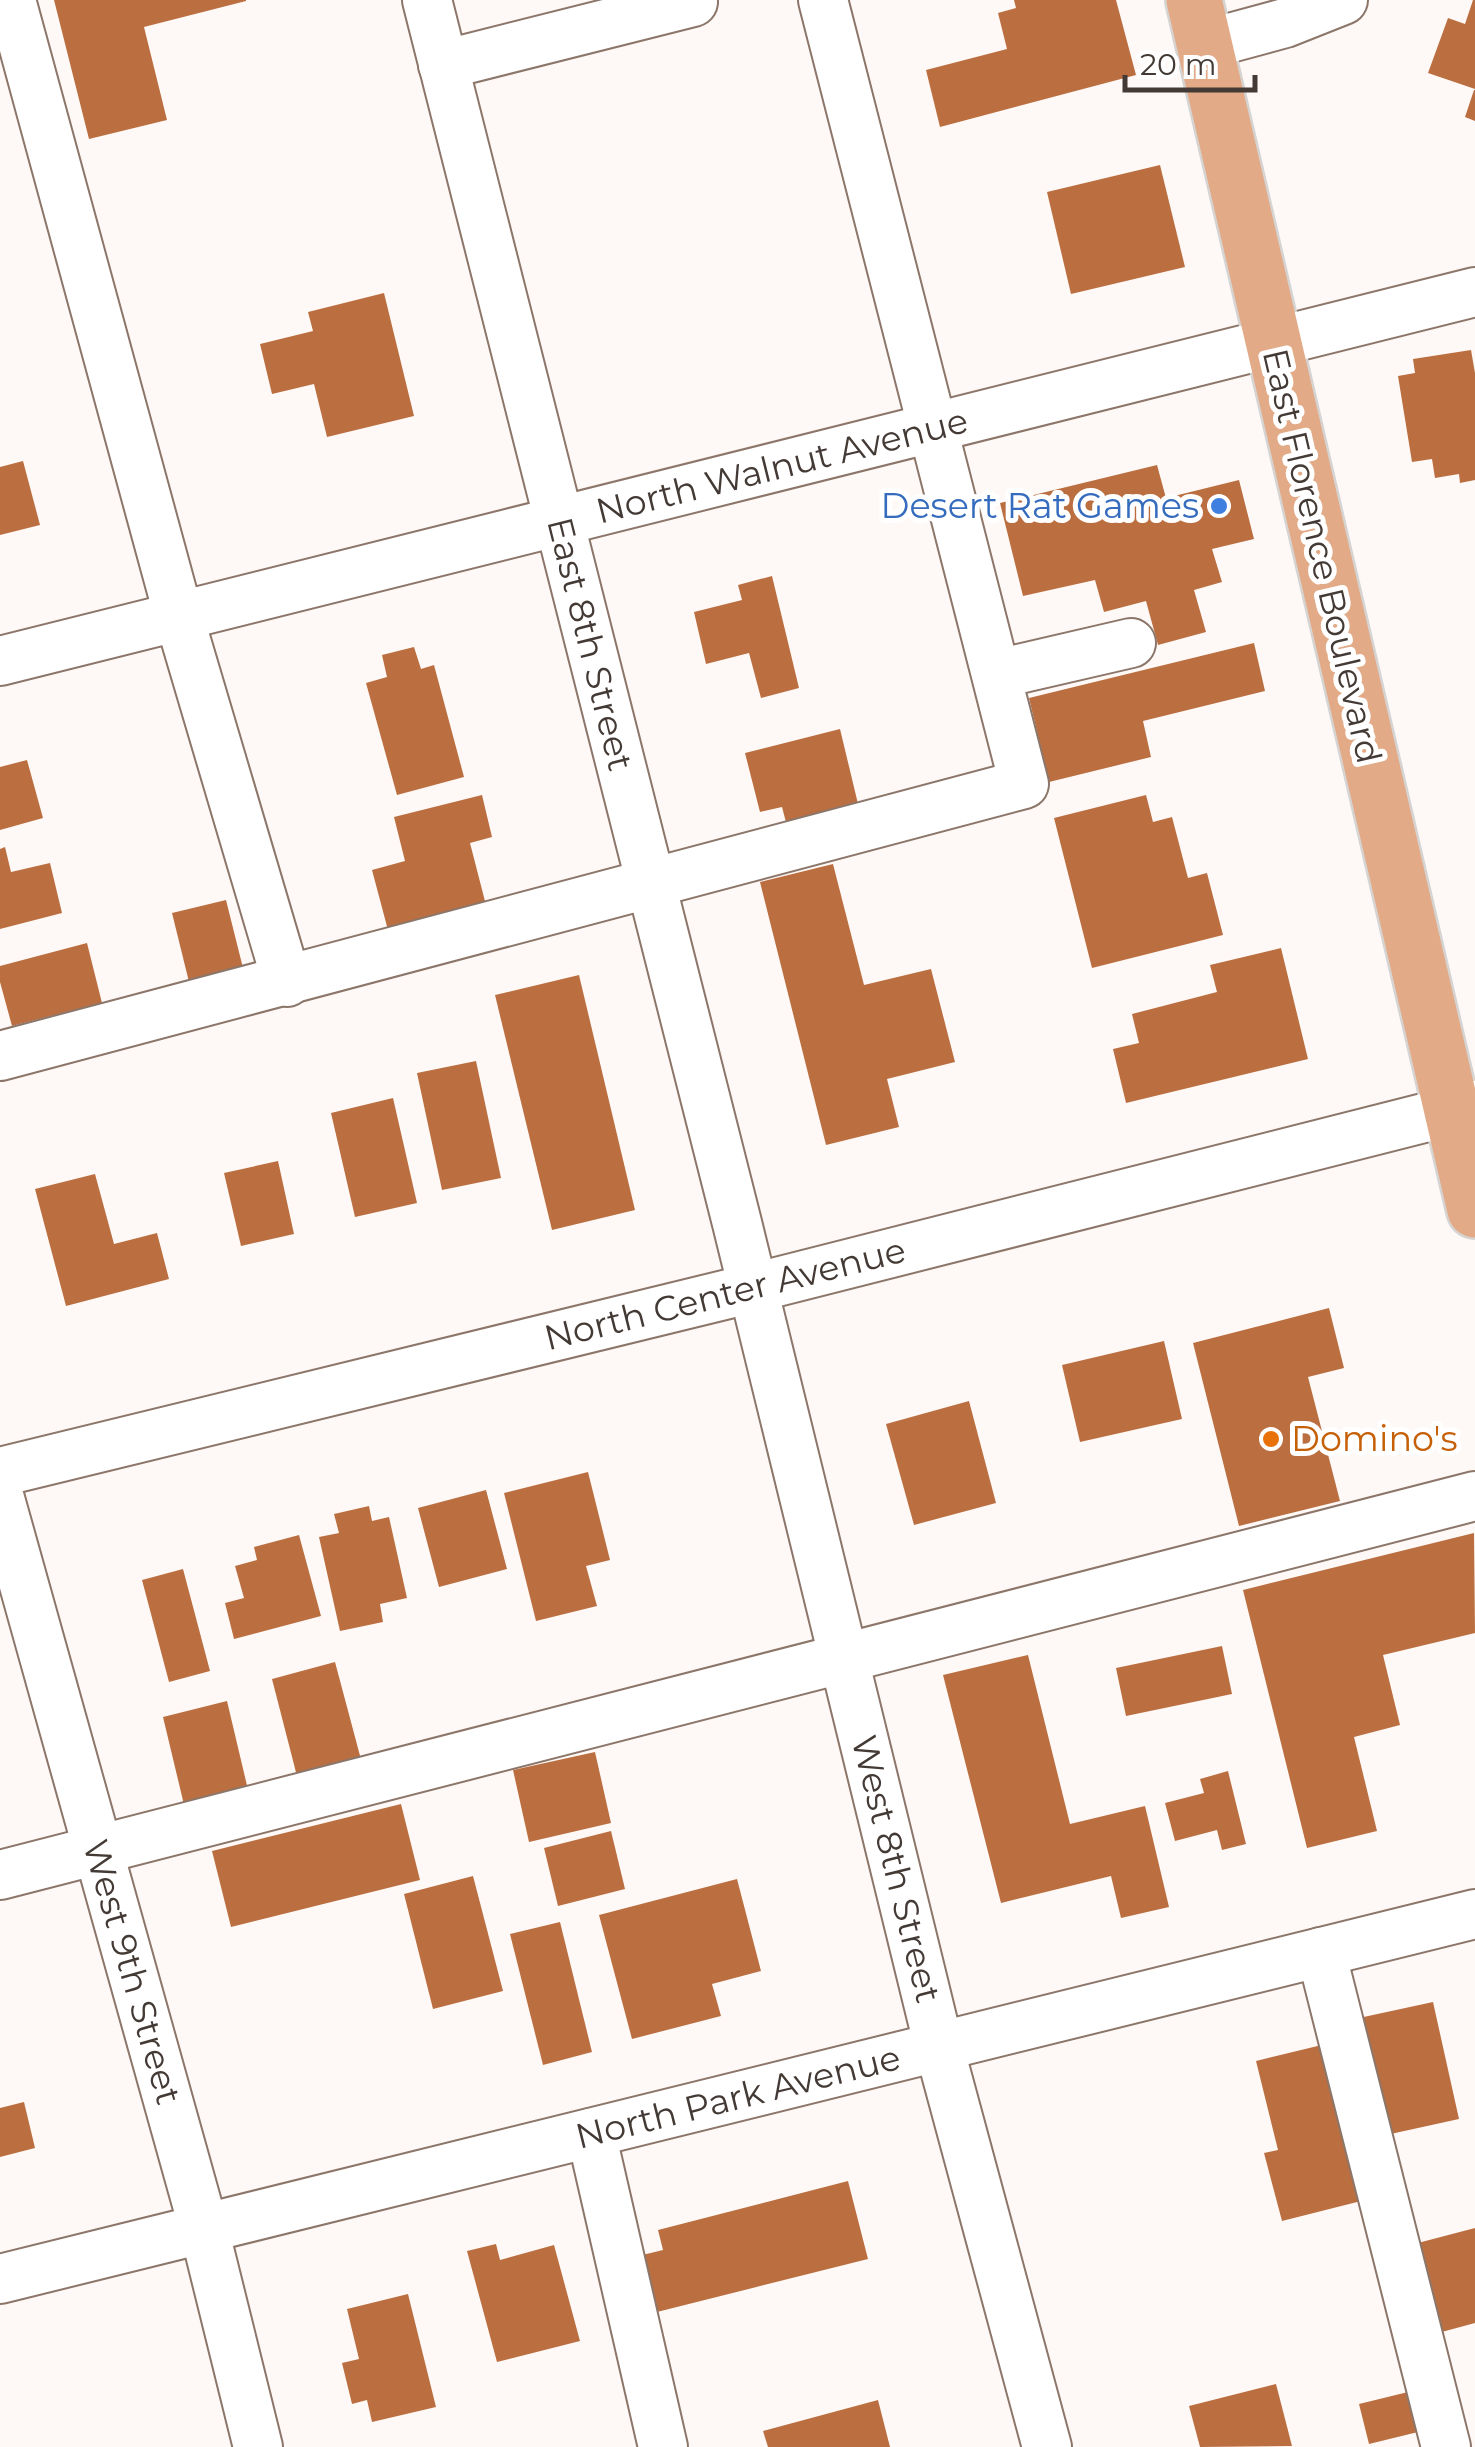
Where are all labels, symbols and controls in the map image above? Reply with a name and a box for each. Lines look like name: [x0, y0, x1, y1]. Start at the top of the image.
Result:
scale bar: [1125, 30, 1255, 92]
text: 20 m: [1140, 46, 1217, 83]
street label: East Florence Boulevard: [1254, 344, 1391, 767]
street label: North Walnut Avenue: [592, 398, 972, 533]
place label: Desert Rat Games: [881, 484, 1199, 527]
marker: Desert Rat Games: [1208, 495, 1230, 517]
street label: East 8th Street: [538, 513, 643, 775]
street label: North Center Avenue: [540, 1228, 910, 1359]
place label: Domino's: [1291, 1417, 1458, 1460]
marker: Domino's: [1260, 1428, 1282, 1450]
street label: West 8th Street: [843, 1731, 950, 2007]
street label: West 9th Street: [74, 1835, 191, 2109]
street label: North Park Avenue: [571, 2035, 905, 2158]

